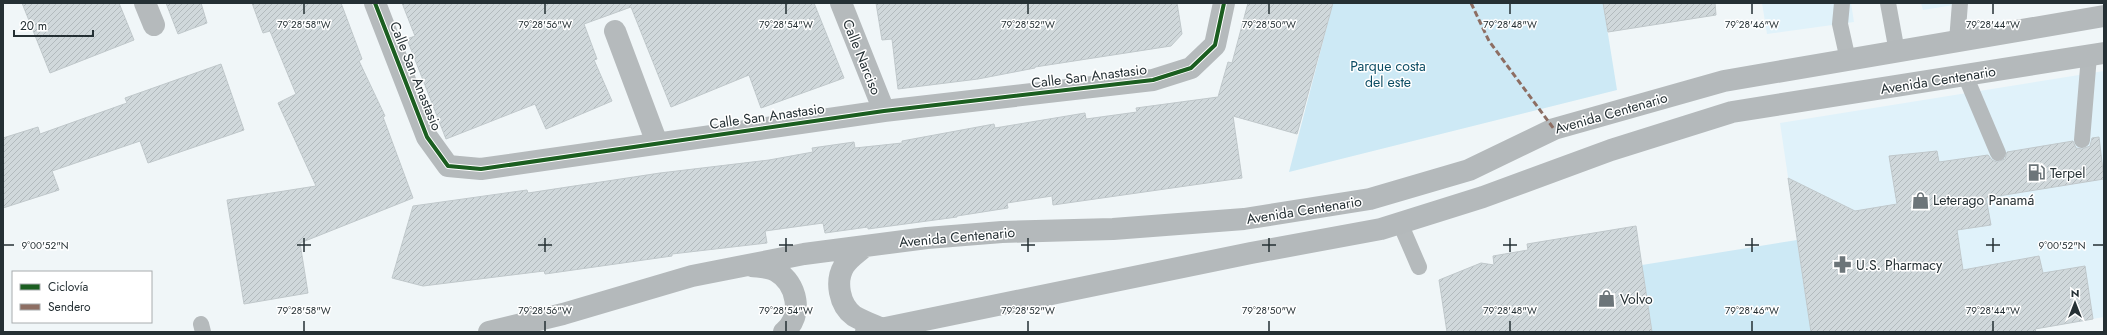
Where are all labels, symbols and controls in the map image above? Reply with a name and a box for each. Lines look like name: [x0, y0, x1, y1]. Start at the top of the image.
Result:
scale bar: [14, 12, 93, 38]
street label: Calle Narciso: [838, 16, 886, 98]
text: 20 m: [20, 17, 47, 35]
text: 79°28'58"W: [277, 17, 331, 32]
text: 79°28'56"W: [518, 17, 572, 32]
text: 79°28'54"W: [759, 17, 813, 32]
text: 79°28'52"W: [1001, 17, 1055, 32]
text: 79°28'50"W: [1242, 17, 1296, 32]
text: 79°28'48"W: [1483, 17, 1537, 32]
text: 79°28'46"W: [1725, 17, 1779, 32]
text: 79°28'44"W: [1966, 17, 2020, 32]
street label: Calle San Anastasio: [385, 18, 447, 134]
park label: Parque costa del este: [1350, 56, 1426, 92]
street label: Calle San Anastasio: [1030, 59, 1148, 93]
street label: Avenida Centenario: [1879, 61, 1997, 99]
street label: Avenida Centenario: [1552, 87, 1670, 139]
street label: Calle San Anastasio: [708, 98, 826, 134]
fuel station icon: Terpel: [2027, 163, 2047, 183]
place label: Terpel: [2050, 163, 2086, 183]
shop icon: Leterago Panamá: [1910, 190, 1930, 210]
place label: Leterago Panamá: [1933, 190, 2034, 210]
street label: Avenida Centenario: [1245, 191, 1363, 229]
street label: Avenida Centenario: [898, 222, 1016, 252]
text: 9°00'52"N: [21, 238, 69, 253]
text: 9°00'52"N: [2038, 238, 2086, 253]
pharmacy icon: U.S. Pharmacy: [1833, 255, 1853, 275]
place label: U.S. Pharmacy: [1856, 255, 1943, 275]
legend: [12, 271, 152, 323]
text: Ciclovía: [48, 278, 89, 296]
north arrow: [2055, 283, 2095, 323]
text: N: [2071, 285, 2079, 301]
shop icon: Volvo: [1597, 289, 1617, 309]
place label: Volvo: [1620, 289, 1653, 309]
text: Sendero: [48, 298, 91, 316]
text: 79°28'58"W: [277, 303, 331, 318]
text: 79°28'56"W: [518, 303, 572, 318]
text: 79°28'54"W: [759, 303, 813, 318]
text: 79°28'52"W: [1001, 303, 1055, 318]
text: 79°28'50"W: [1242, 303, 1296, 318]
text: 79°28'48"W: [1483, 303, 1537, 318]
text: 79°28'46"W: [1725, 303, 1779, 318]
text: 79°28'44"W: [1966, 303, 2020, 318]

